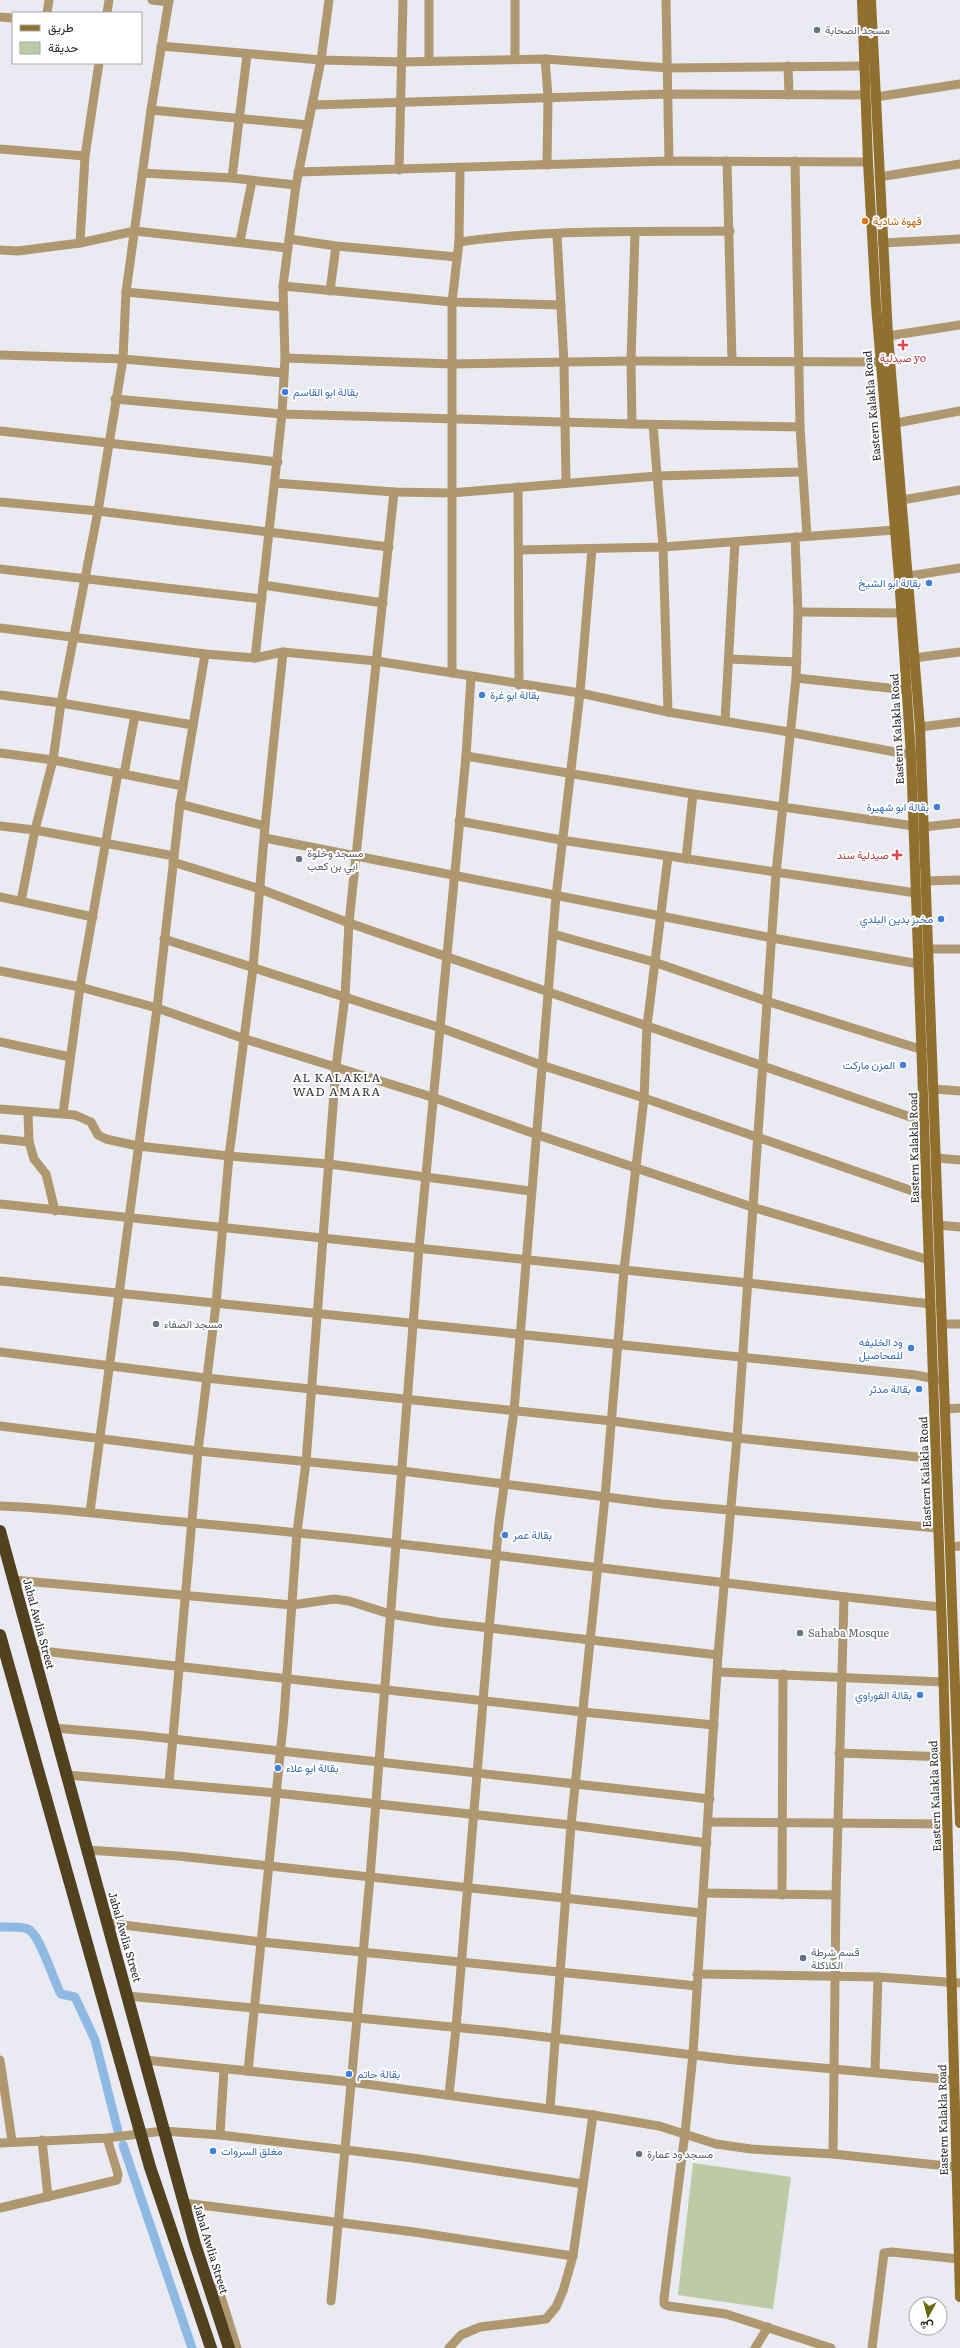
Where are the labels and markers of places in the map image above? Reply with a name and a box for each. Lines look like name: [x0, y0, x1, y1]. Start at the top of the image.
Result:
place label: مسجد الصحابة: [825, 21, 890, 37]
marker: مسجد الصحابة: [812, 25, 822, 35]
place label: قهوة شادية: [873, 212, 922, 228]
marker: قهوة شادية: [860, 216, 870, 226]
marker: صيدلية yo: [898, 340, 908, 350]
place label: صيدلية yo: [880, 349, 926, 365]
place label: بقالة ابو القاسم: [293, 383, 358, 400]
marker: بقالة ابو القاسم: [280, 387, 290, 397]
place label: بقالة ابو الشيخ: [858, 574, 921, 591]
marker: بقالة ابو الشيخ: [924, 578, 934, 588]
place label: بقالة ابو غرة: [490, 686, 540, 702]
marker: بقالة ابو غرة: [477, 690, 487, 700]
place label: بقالة ابو شهيرة: [866, 798, 929, 814]
marker: بقالة ابو شهيرة: [932, 802, 942, 812]
place label: مسجد وخلوة ابي بن كعب: [307, 844, 364, 876]
place label: صيدلية سند: [837, 846, 889, 862]
marker: صيدلية سند: [892, 850, 902, 860]
marker: مسجد وخلوة ابي بن كعب: [294, 854, 304, 864]
place label: مخبز بدين البلدي: [860, 910, 933, 929]
marker: مخبز بدين البلدي: [936, 914, 946, 924]
place label: المزن ماركت: [843, 1056, 895, 1072]
marker: المزن ماركت: [898, 1060, 908, 1070]
place label: مسجد الصفاء: [164, 1315, 223, 1331]
marker: مسجد الصفاء: [151, 1319, 161, 1329]
place label: ود الخليفه للمحاصيل: [859, 1333, 903, 1362]
marker: ود الخليفه للمحاصيل: [906, 1343, 916, 1353]
place label: بقالة مدثر: [868, 1380, 911, 1396]
marker: بقالة مدثر: [914, 1384, 924, 1394]
place label: بقالة عمر: [512, 1526, 552, 1542]
marker: بقالة عمر: [500, 1530, 510, 1540]
place label: Sahaba Mosque: [808, 1624, 890, 1640]
marker: Sahaba Mosque: [795, 1628, 805, 1638]
place label: بقالة الفوراوي: [855, 1686, 912, 1705]
marker: بقالة الفوراوي: [915, 1690, 925, 1700]
place label: بقالة ابو علاء: [286, 1759, 338, 1775]
marker: بقالة ابو علاء: [273, 1763, 283, 1773]
place label: قسم شرطة الكلاكلة: [811, 1943, 859, 1972]
marker: قسم شرطة الكلاكلة: [798, 1953, 808, 1963]
place label: بقالة حاتم: [357, 2065, 400, 2082]
marker: بقالة حاتم: [344, 2069, 354, 2079]
place label: مغلق السروات: [221, 2142, 283, 2158]
place label: مسجد ود عمارة: [647, 2145, 713, 2161]
marker: مغلق السروات: [208, 2146, 218, 2156]
marker: مسجد ود عمارة: [634, 2149, 644, 2159]

